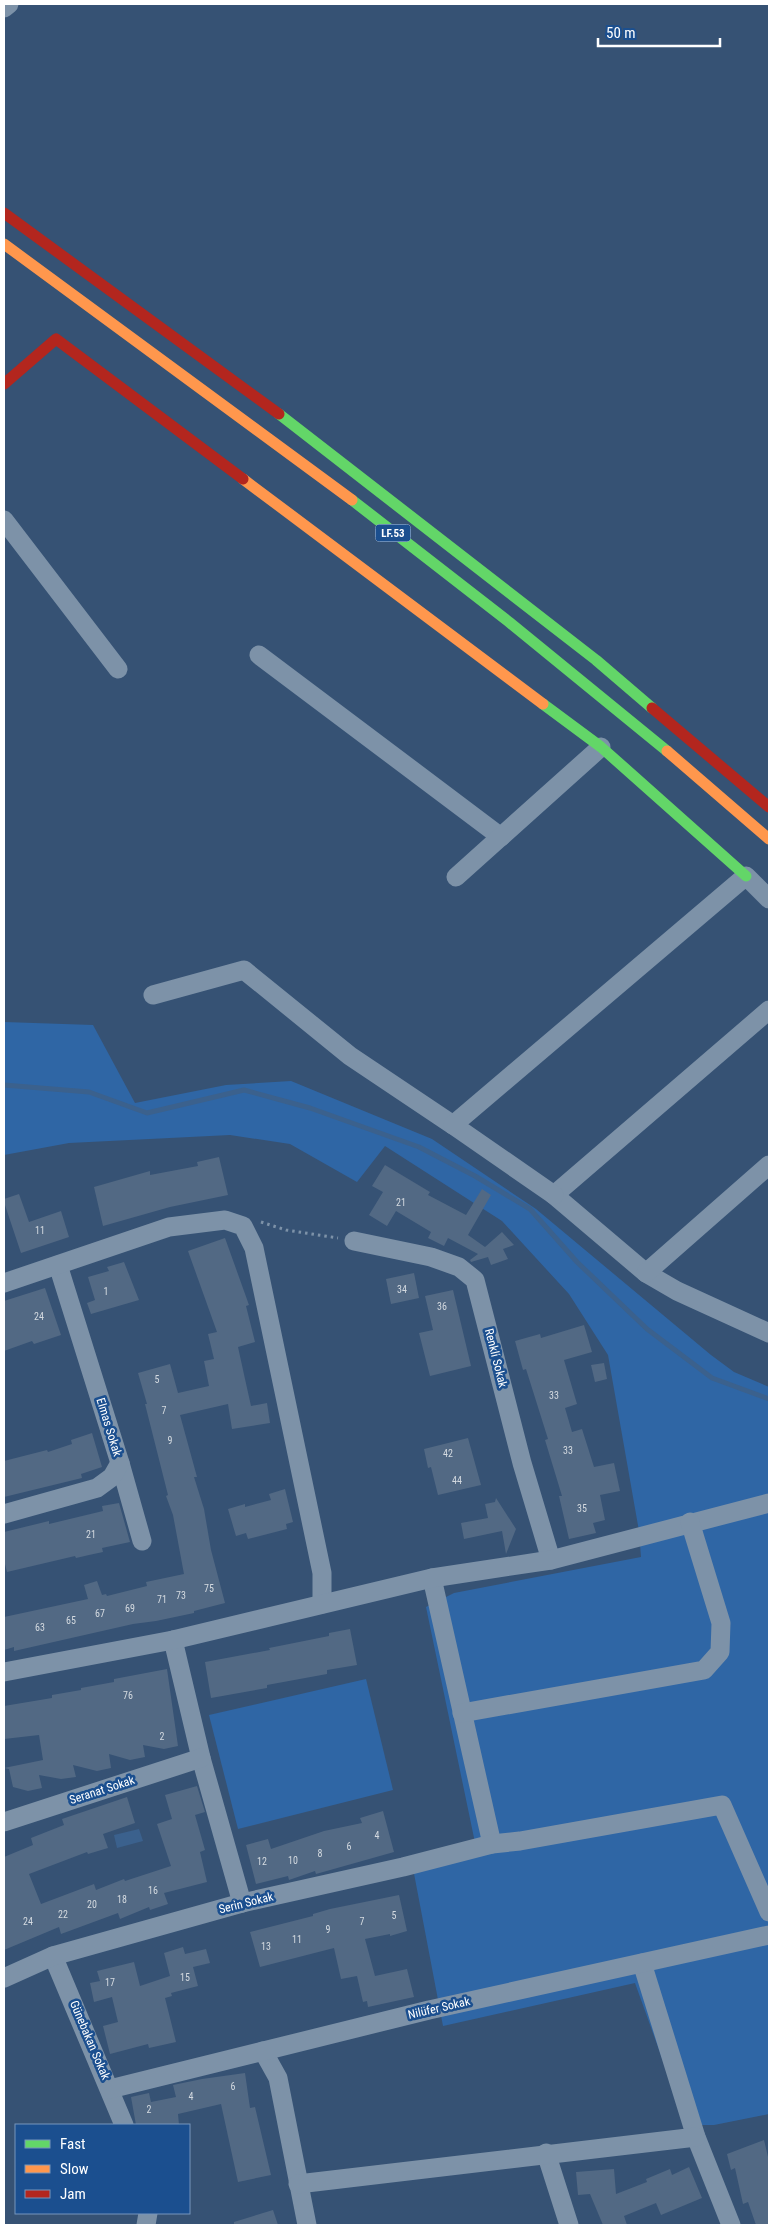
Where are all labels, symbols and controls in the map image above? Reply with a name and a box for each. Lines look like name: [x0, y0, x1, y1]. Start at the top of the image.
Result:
scale bar: [598, 15, 720, 47]
text: 50 m: [606, 24, 636, 42]
road number: LF.53: [376, 524, 410, 542]
house number: 21: [396, 1197, 406, 1208]
house number: 11: [35, 1225, 45, 1236]
house number: 34: [397, 1284, 407, 1295]
house number: 1: [104, 1286, 108, 1297]
house number: 36: [437, 1301, 447, 1312]
house number: 24: [34, 1311, 44, 1322]
street label: Renkli Sokak: [482, 1327, 510, 1390]
house number: 5: [155, 1374, 160, 1385]
house number: 33: [549, 1390, 559, 1401]
street label: Elmas Sokak: [93, 1396, 125, 1459]
house number: 7: [162, 1405, 167, 1416]
house number: 9: [168, 1435, 173, 1446]
house number: 33: [563, 1445, 573, 1456]
house number: 42: [443, 1448, 453, 1459]
house number: 44: [452, 1475, 462, 1486]
house number: 35: [577, 1503, 587, 1514]
house number: 21: [86, 1529, 96, 1540]
house number: 75: [204, 1583, 214, 1594]
house number: 73: [176, 1590, 186, 1601]
house number: 71: [157, 1594, 167, 1605]
house number: 69: [125, 1603, 135, 1614]
house number: 67: [95, 1608, 105, 1619]
house number: 65: [66, 1615, 76, 1626]
house number: 63: [35, 1622, 45, 1633]
house number: 76: [123, 1690, 133, 1701]
house number: 2: [160, 1731, 165, 1742]
street label: Seranat Sokak: [68, 1773, 137, 1807]
house number: 4: [375, 1830, 380, 1841]
house number: 6: [347, 1841, 352, 1852]
house number: 8: [318, 1848, 323, 1859]
house number: 10: [288, 1855, 298, 1866]
house number: 12: [257, 1856, 267, 1867]
house number: 16: [148, 1885, 158, 1896]
street label: Serin Sokak: [217, 1889, 275, 1917]
house number: 18: [117, 1894, 127, 1905]
house number: 20: [87, 1899, 97, 1910]
house number: 22: [58, 1909, 68, 1920]
house number: 5: [392, 1910, 397, 1921]
house number: 24: [23, 1916, 33, 1927]
house number: 7: [360, 1916, 365, 1927]
house number: 9: [326, 1924, 331, 1935]
house number: 11: [292, 1934, 302, 1945]
house number: 13: [261, 1941, 271, 1952]
house number: 15: [180, 1972, 190, 1983]
house number: 17: [105, 1977, 115, 1988]
street label: Nilüfer Sokak: [407, 1994, 472, 2022]
street label: Günebakan Sokak: [67, 1998, 113, 2082]
house number: 6: [231, 2081, 236, 2092]
house number: 4: [189, 2091, 194, 2102]
house number: 2: [147, 2104, 152, 2115]
legend: [15, 2124, 190, 2214]
text: Fast: [60, 2135, 85, 2153]
text: Slow: [60, 2160, 89, 2178]
text: Jam: [60, 2185, 86, 2203]

